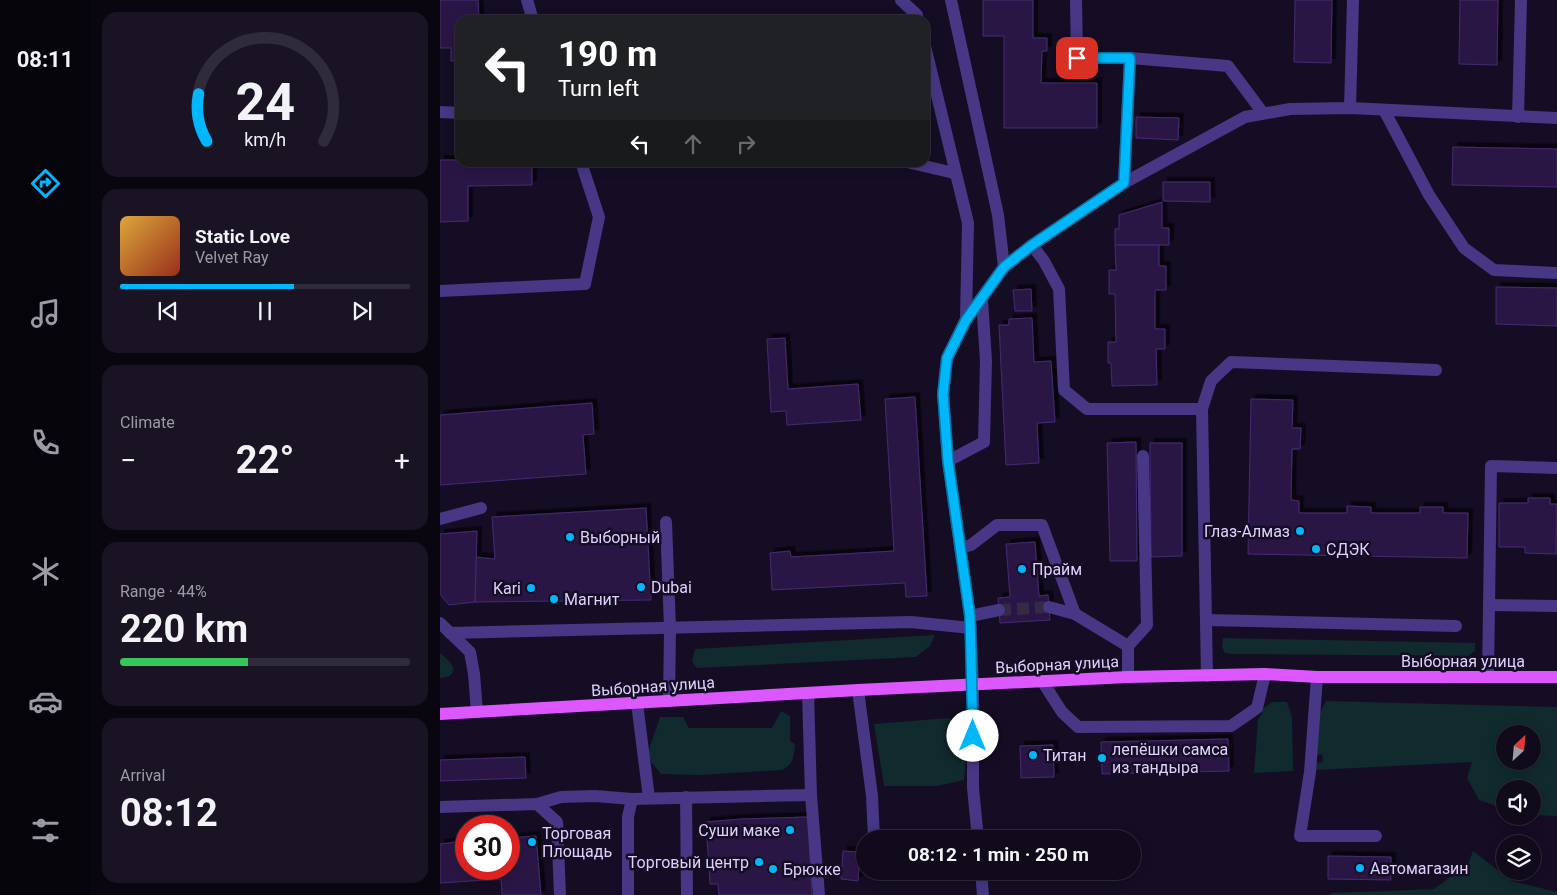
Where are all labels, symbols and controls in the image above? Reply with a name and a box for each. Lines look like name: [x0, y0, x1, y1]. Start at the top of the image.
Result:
text: 190 m: [558, 34, 657, 75]
icon: left: [475, 35, 540, 100]
pin: [1056, 37, 1098, 79]
icon: arrive: [1063, 44, 1091, 72]
text: 08:11: [17, 47, 73, 72]
text: 24: [235, 72, 295, 133]
text: Turn left: [558, 76, 639, 101]
text: km/h: [244, 129, 286, 150]
icon: left: [626, 130, 654, 158]
icon: ahead: [679, 130, 707, 158]
icon: right: [732, 130, 760, 158]
icon: directions: [28, 166, 63, 201]
text: Static Love: [195, 225, 290, 248]
text: Velvet Ray: [195, 248, 269, 267]
icon: music: [28, 296, 63, 331]
icon: previous: [154, 297, 182, 325]
icon: pause: [251, 297, 279, 325]
icon: next: [348, 297, 376, 325]
text: Climate: [120, 413, 175, 432]
icon: phone: [28, 425, 63, 460]
text: 22°: [236, 438, 294, 482]
text: −: [120, 444, 136, 477]
text: +: [394, 444, 410, 477]
place label: Глаз-Алмаз: [1204, 522, 1290, 541]
marker: Глаз-Алмаз: [1294, 525, 1306, 537]
place label: Выборный: [580, 528, 660, 547]
marker: Выборный: [564, 531, 576, 543]
place label: СДЭК: [1326, 540, 1370, 559]
marker: СДЭК: [1310, 543, 1322, 555]
icon: climate: [28, 554, 63, 589]
place label: Прайм: [1032, 560, 1082, 579]
marker: Прайм: [1016, 563, 1028, 575]
place label: Dubai: [651, 578, 692, 597]
place label: Kari: [493, 579, 521, 598]
marker: Dubai: [635, 581, 647, 593]
text: Range · 44%: [120, 582, 207, 601]
marker: Kari: [525, 582, 537, 594]
place label: Магнит: [564, 590, 620, 609]
marker: Магнит: [548, 593, 560, 605]
text: 220 km: [120, 607, 248, 651]
street label: Выборная улица: [995, 652, 1119, 677]
street label: Выборная улица: [1401, 652, 1525, 671]
street label: Выборная улица: [591, 673, 716, 700]
icon: car: [28, 684, 63, 719]
position arrow: [946, 709, 998, 761]
north arrow: [1496, 725, 1541, 770]
map controls: [1496, 725, 1541, 880]
place label: лепёшки самса из тандыра: [1112, 740, 1228, 777]
place label: Титан: [1043, 746, 1086, 765]
marker: Титан: [1027, 749, 1039, 761]
marker: лепёшки самса из тандыра: [1096, 752, 1108, 764]
text: Arrival: [120, 766, 165, 785]
button: sound: [1496, 780, 1541, 825]
text: 08:12: [120, 791, 218, 835]
icon: filters: [28, 813, 63, 848]
speed limit sign: 30: [455, 815, 520, 880]
place label: Суши маке: [698, 821, 780, 840]
place label: Торговая Площадь: [542, 824, 612, 861]
marker: Суши маке: [784, 824, 796, 836]
button: layers: [1496, 835, 1541, 880]
marker: Торговая Площадь: [526, 836, 538, 848]
text: 08:12 · 1 min · 250 m: [908, 843, 1089, 866]
place label: Торговый центр: [628, 853, 749, 872]
marker: Торговый центр: [753, 856, 765, 868]
place label: Автомагазин: [1370, 859, 1469, 878]
place label: Брюкке: [783, 860, 841, 879]
marker: Автомагазин: [1354, 862, 1366, 874]
marker: Брюкке: [767, 863, 779, 875]

